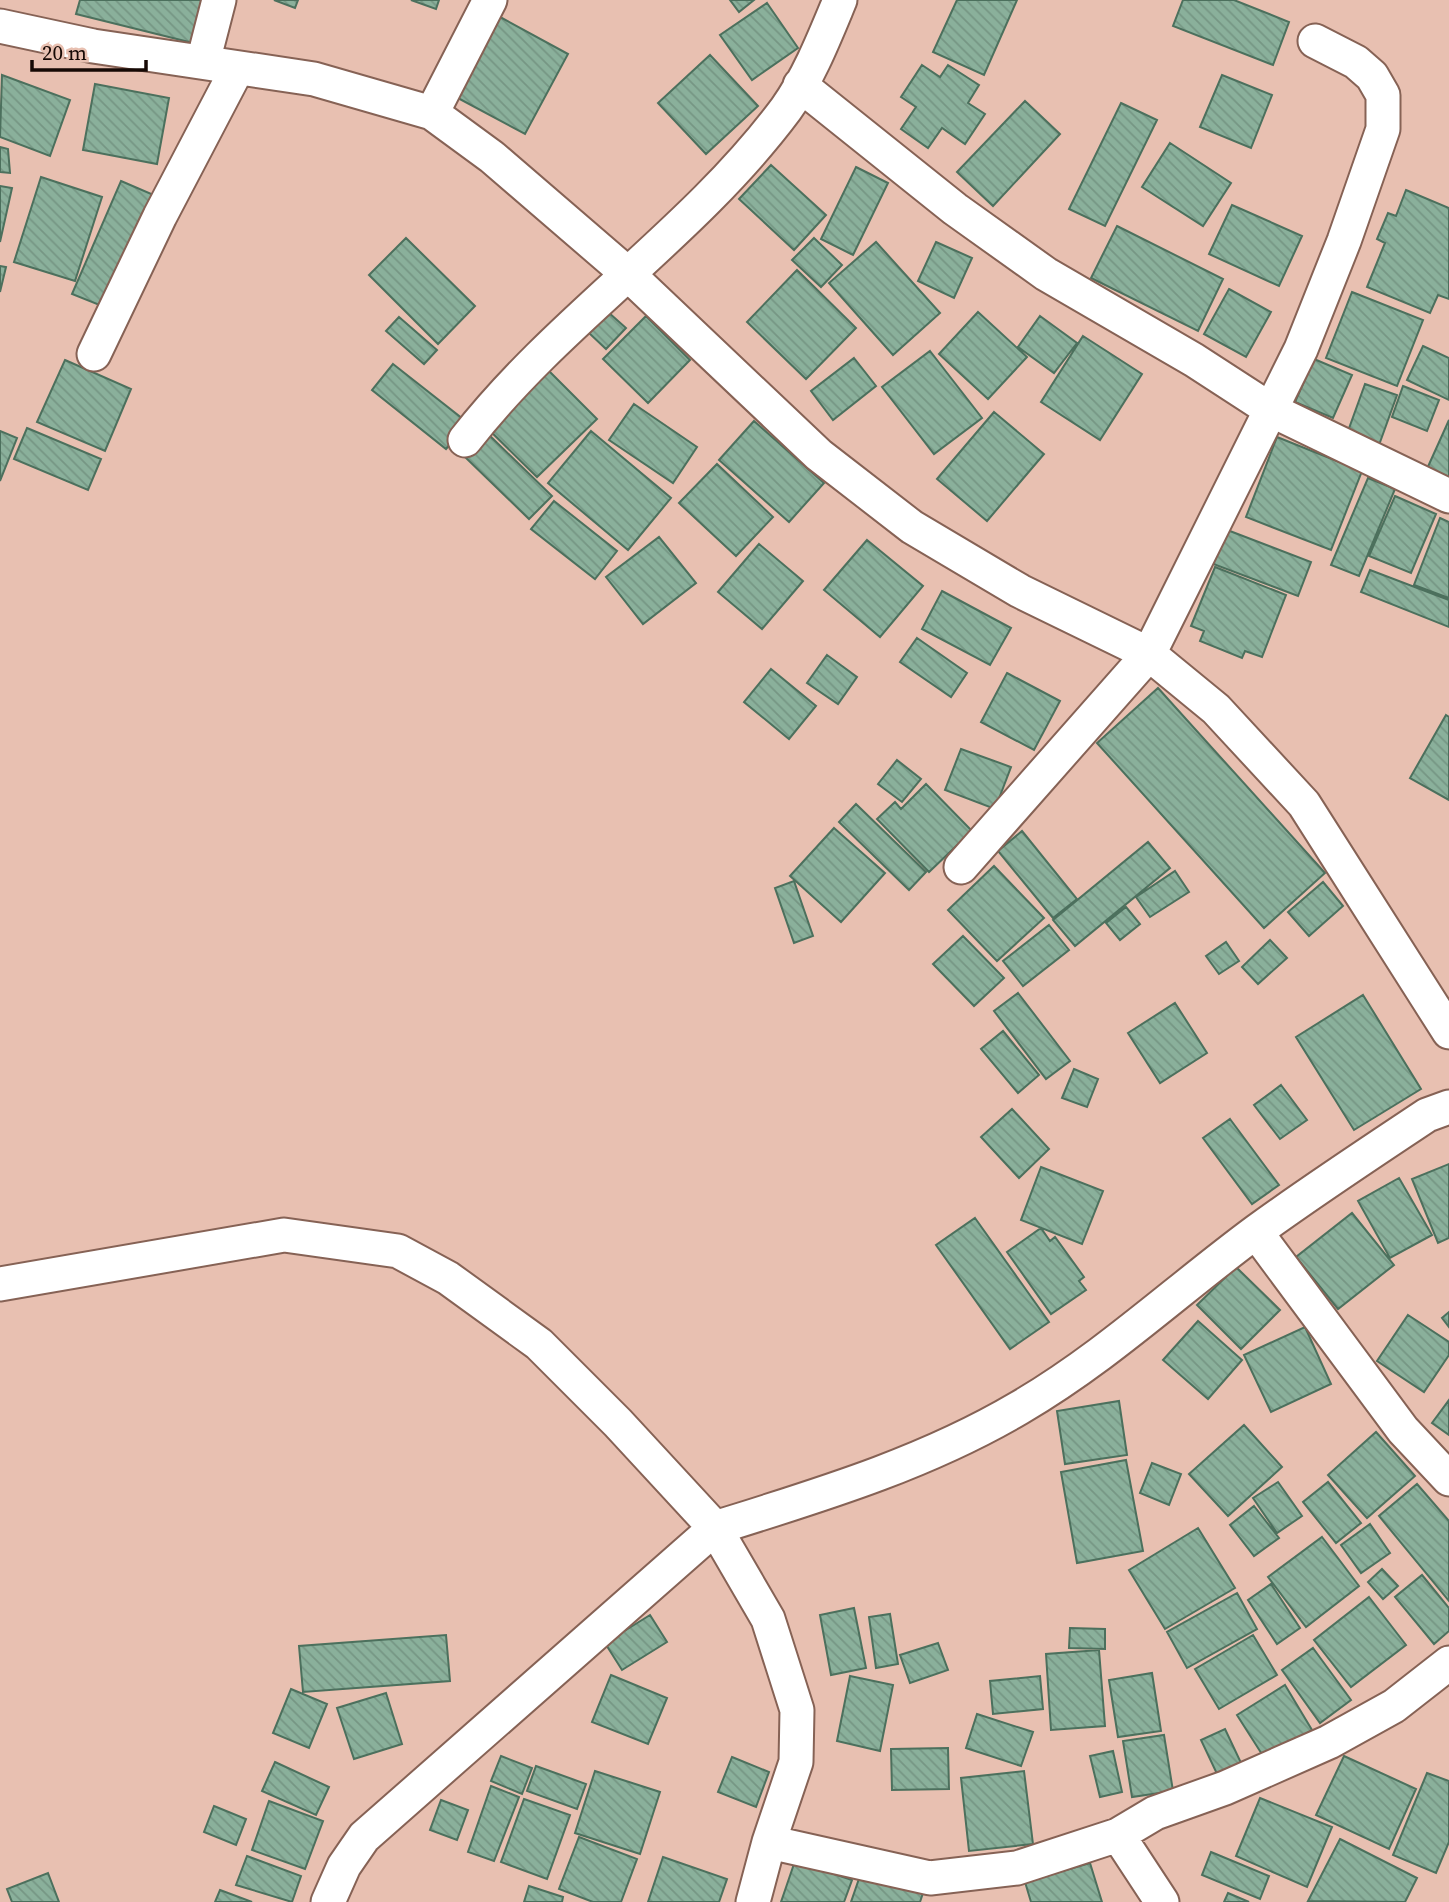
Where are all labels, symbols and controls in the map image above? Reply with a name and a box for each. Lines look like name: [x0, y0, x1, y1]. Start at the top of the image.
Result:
scale bar: [32, 28, 145, 72]
text: 20 m: [42, 38, 87, 67]

